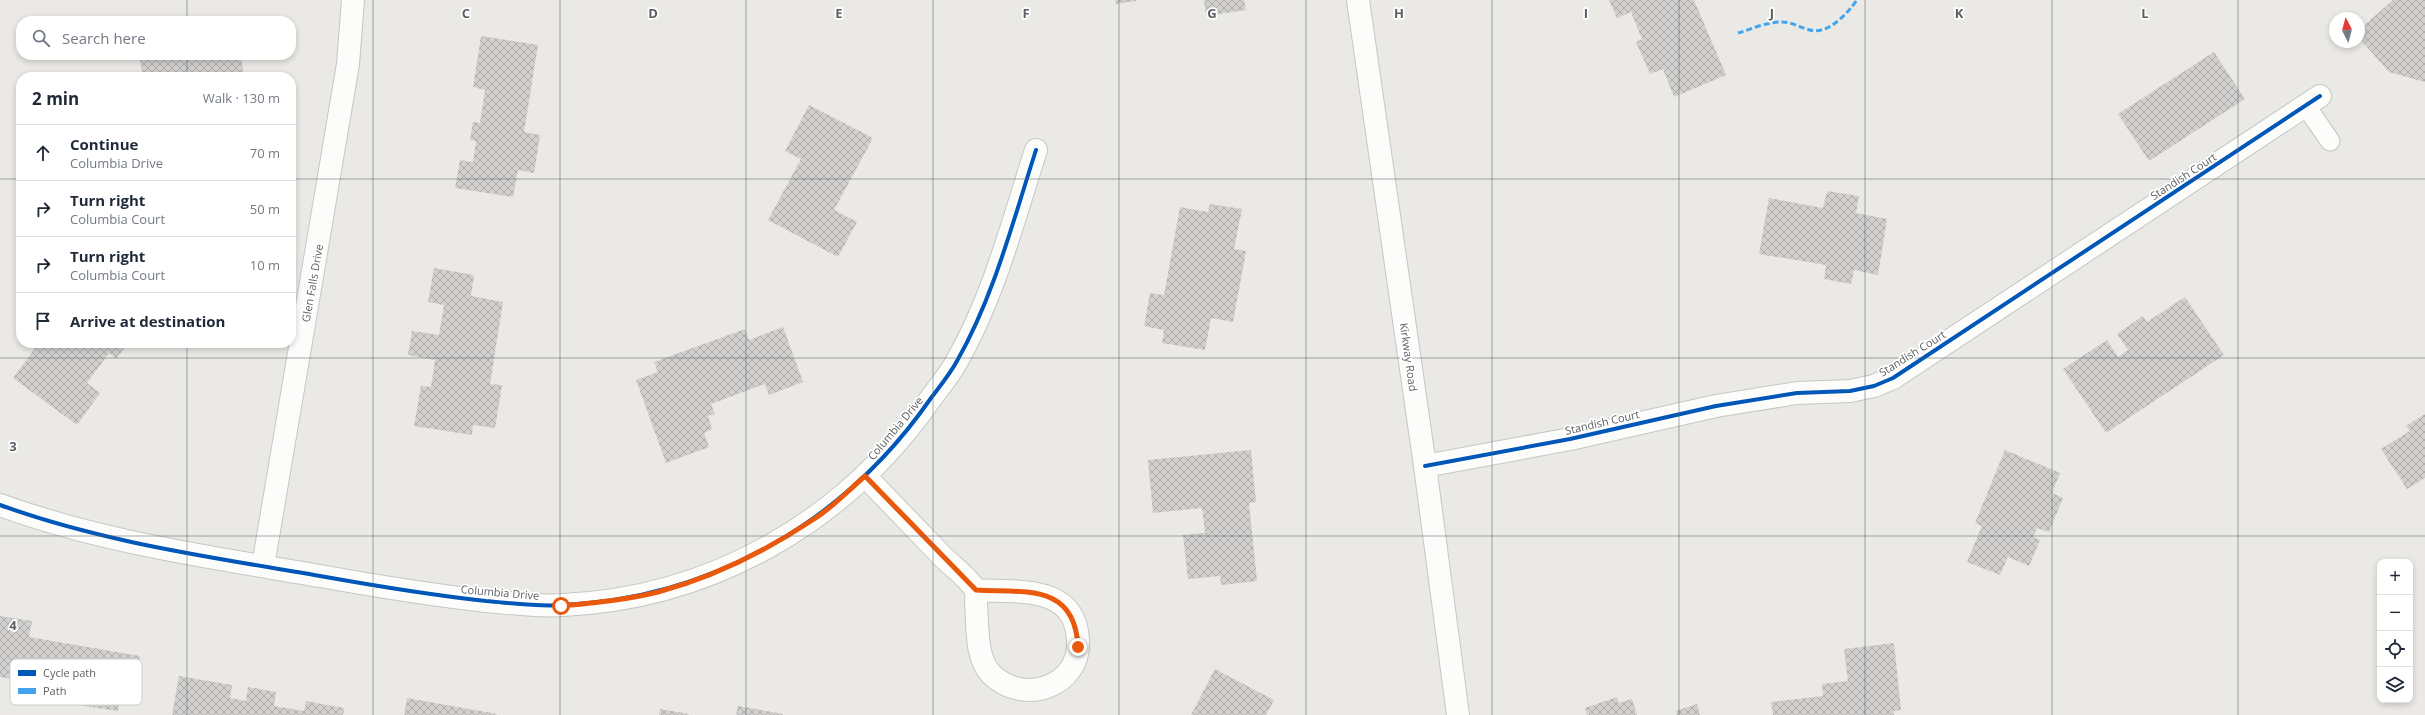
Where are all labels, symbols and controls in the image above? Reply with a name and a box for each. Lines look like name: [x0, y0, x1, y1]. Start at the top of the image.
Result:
text: C: [462, 4, 470, 22]
text: D: [648, 4, 658, 22]
text: E: [835, 4, 843, 22]
text: F: [1022, 4, 1030, 22]
text: G: [1207, 4, 1217, 22]
text: H: [1394, 4, 1404, 22]
text: I: [1584, 4, 1588, 22]
text: J: [1769, 4, 1774, 22]
text: K: [1955, 4, 1964, 22]
text: L: [2141, 4, 2149, 22]
north arrow: [2329, 12, 2365, 48]
search box: [16, 16, 296, 60]
icon: search: [30, 27, 52, 49]
text: Search here: [62, 28, 146, 48]
text: 2 min: [32, 87, 79, 110]
text: Walk · 130 m: [203, 89, 280, 107]
text: Continue: [70, 134, 138, 154]
icon: ahead: [32, 142, 54, 164]
text: 70 m: [250, 144, 280, 162]
street label: Standish Court: [2147, 149, 2219, 203]
text: Columbia Drive: [70, 154, 163, 172]
text: Turn right: [70, 190, 145, 210]
icon: right: [32, 198, 54, 220]
text: 50 m: [250, 200, 280, 218]
text: Columbia Court: [70, 210, 165, 228]
street label: Glen Falls Drive: [298, 243, 326, 323]
text: Turn right: [70, 246, 145, 266]
icon: right: [32, 254, 54, 276]
text: 10 m: [250, 256, 280, 274]
text: Columbia Court: [70, 266, 165, 284]
icon: arrive: [32, 310, 54, 332]
text: Arrive at destination: [70, 311, 225, 331]
street label: Kirkway Road: [1397, 322, 1421, 392]
street label: Standish Court: [1876, 326, 1948, 379]
street label: Columbia Drive: [864, 393, 926, 463]
street label: Standish Court: [1563, 406, 1641, 438]
text: 3: [9, 437, 17, 455]
map controls: [2377, 559, 2413, 703]
button: +: [2377, 559, 2413, 595]
street label: Columbia Drive: [460, 581, 540, 603]
button: −: [2377, 595, 2413, 631]
route start: [552, 597, 570, 615]
text: 4: [9, 616, 17, 634]
button: locate: [2377, 631, 2413, 667]
route end: [1069, 638, 1087, 656]
legend: [10, 659, 142, 705]
text: Cycle path: [43, 665, 96, 680]
button: layers: [2377, 667, 2413, 703]
text: Path: [43, 683, 66, 698]

